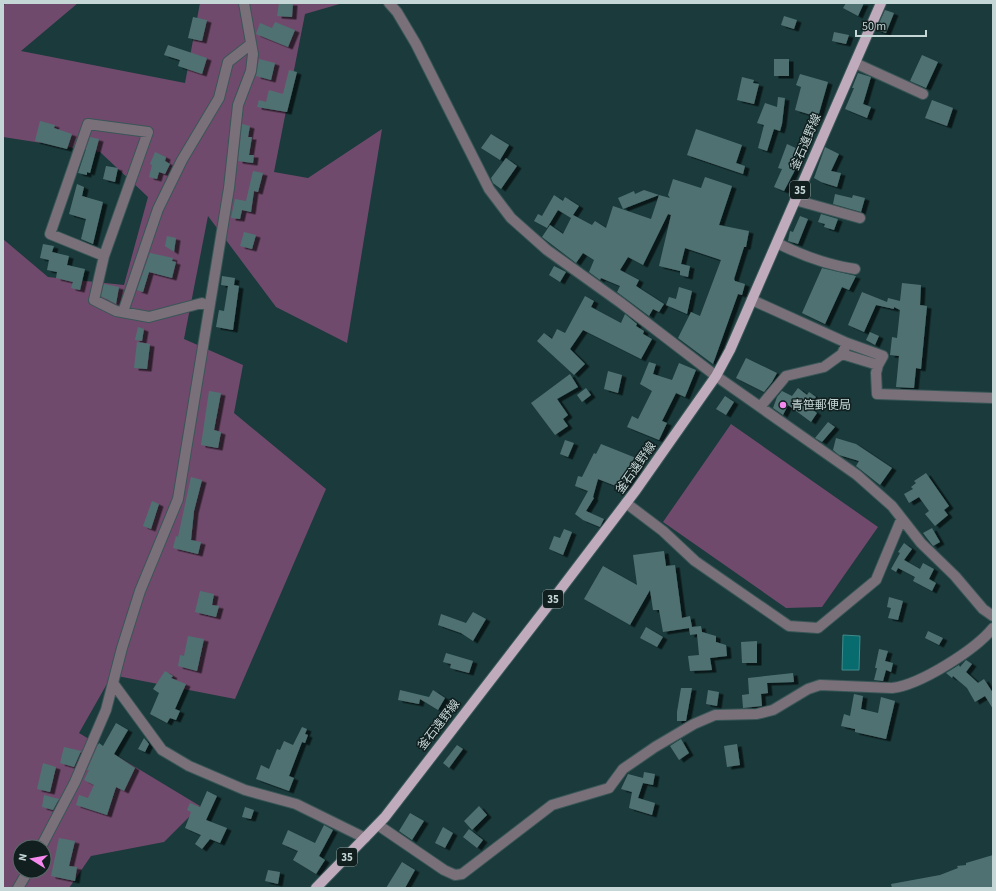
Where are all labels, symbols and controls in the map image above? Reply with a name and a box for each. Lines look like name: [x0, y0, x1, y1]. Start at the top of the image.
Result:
scale bar: [856, 12, 926, 38]
text: 50 m: [862, 18, 886, 35]
street label: 釜石遠野線: [786, 111, 826, 173]
road number: 35: [790, 181, 810, 199]
place label: 青笹郵便局: [791, 397, 851, 414]
marker: 青笹郵便局: [778, 400, 788, 410]
street label: 釜石遠野線: [612, 439, 660, 497]
road number: 35: [543, 590, 563, 608]
street label: 釜石遠野線: [414, 696, 464, 754]
north arrow: [12, 839, 52, 879]
road number: 35: [337, 848, 357, 866]
text: N: [15, 852, 31, 862]

